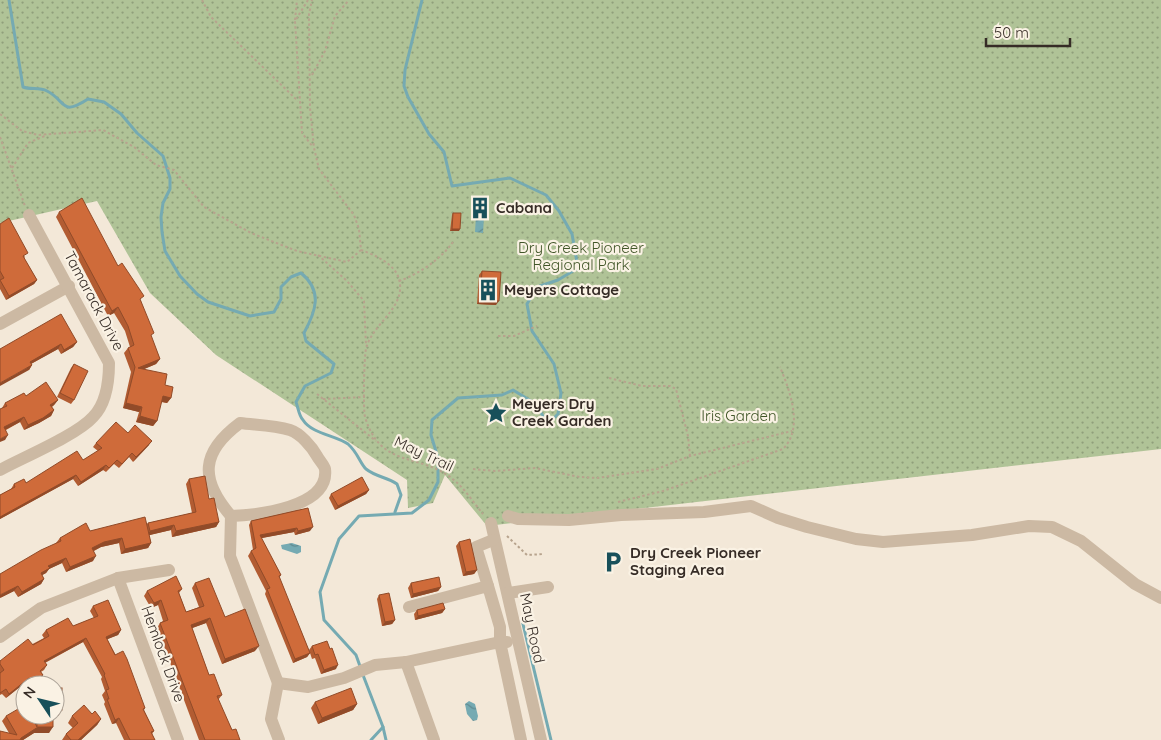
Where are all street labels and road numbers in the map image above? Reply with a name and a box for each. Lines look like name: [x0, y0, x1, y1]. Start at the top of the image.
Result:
street label: Tamarack Drive: [60, 248, 129, 354]
street label: May Trail: [391, 431, 457, 476]
street label: May Road: [516, 591, 549, 665]
street label: Hemlock Drive: [137, 603, 190, 705]

